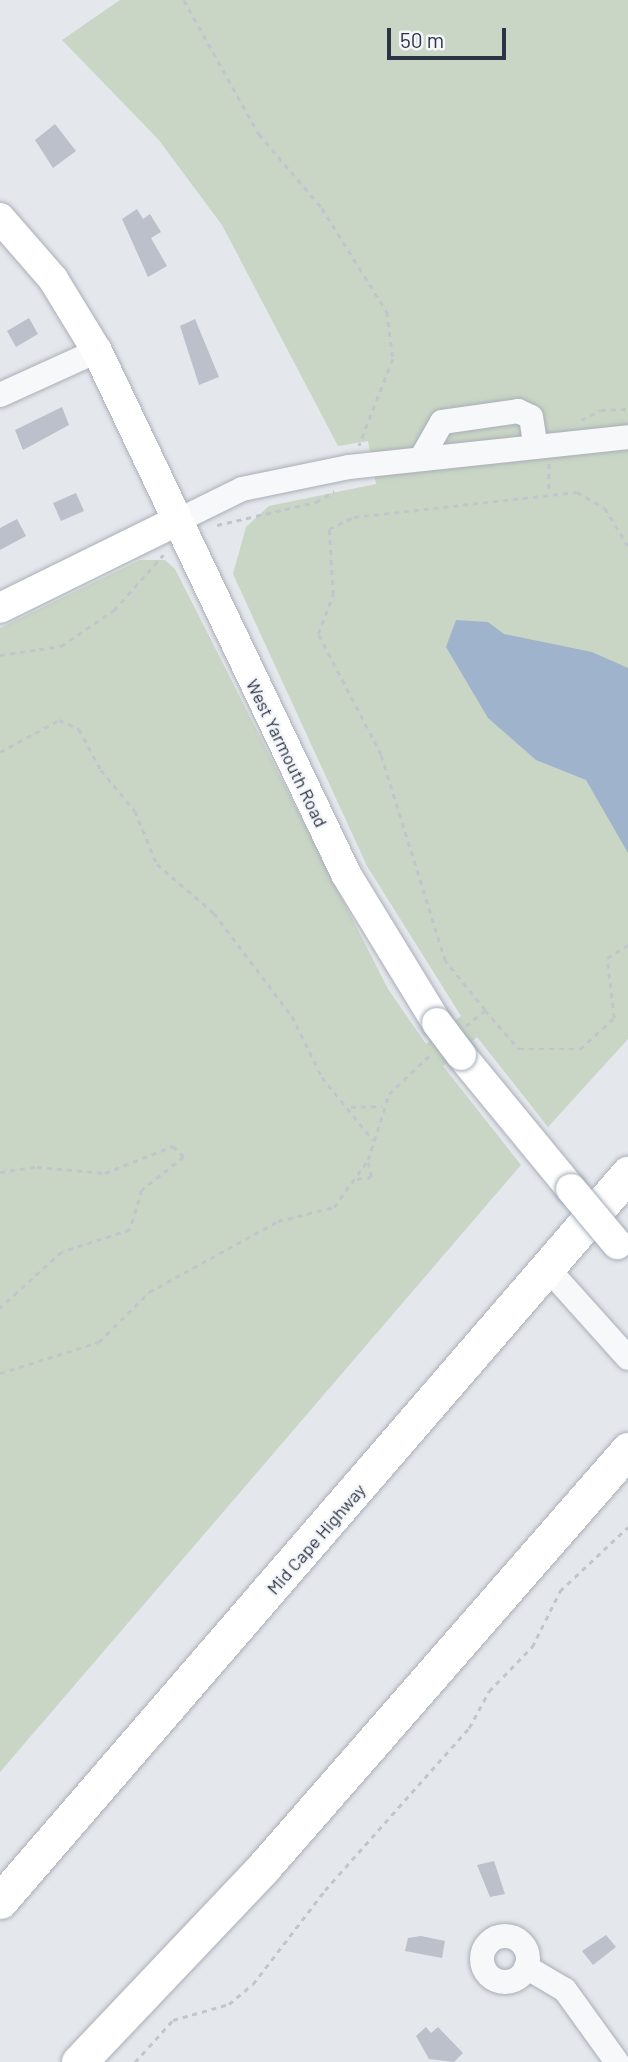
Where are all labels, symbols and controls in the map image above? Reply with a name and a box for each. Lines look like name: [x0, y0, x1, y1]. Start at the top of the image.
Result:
scale bar: [390, 14, 509, 58]
text: 50 m: [400, 27, 444, 52]
street label: West Yarmouth Road: [242, 675, 332, 831]
street label: Mid Cape Highway: [262, 1479, 370, 1599]

